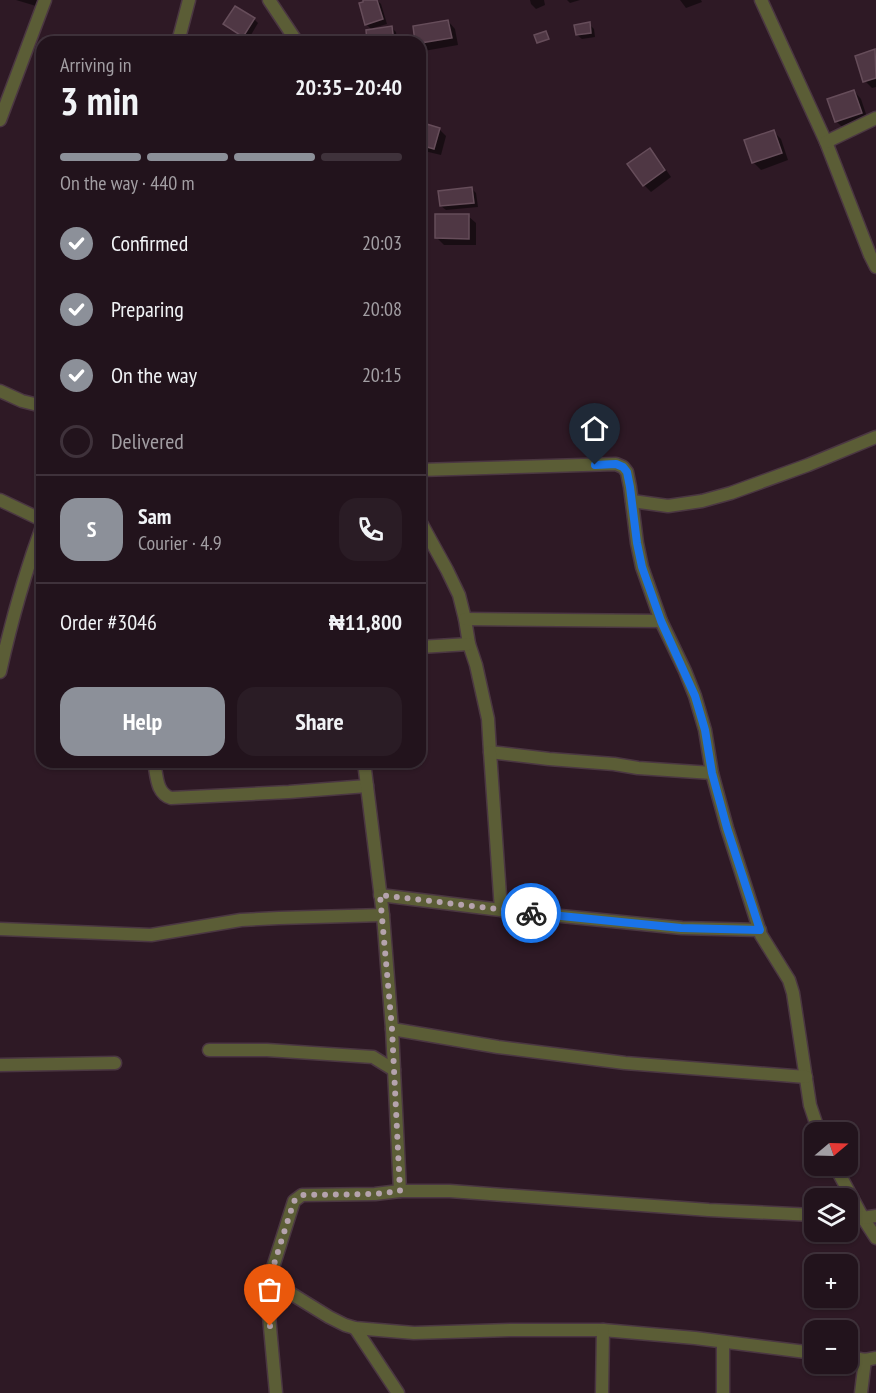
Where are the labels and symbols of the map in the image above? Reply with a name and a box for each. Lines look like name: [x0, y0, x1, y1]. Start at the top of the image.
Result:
pin: [569, 403, 620, 465]
courier: [501, 883, 561, 943]
north arrow: [804, 1122, 858, 1176]
pin: [244, 1264, 295, 1326]

